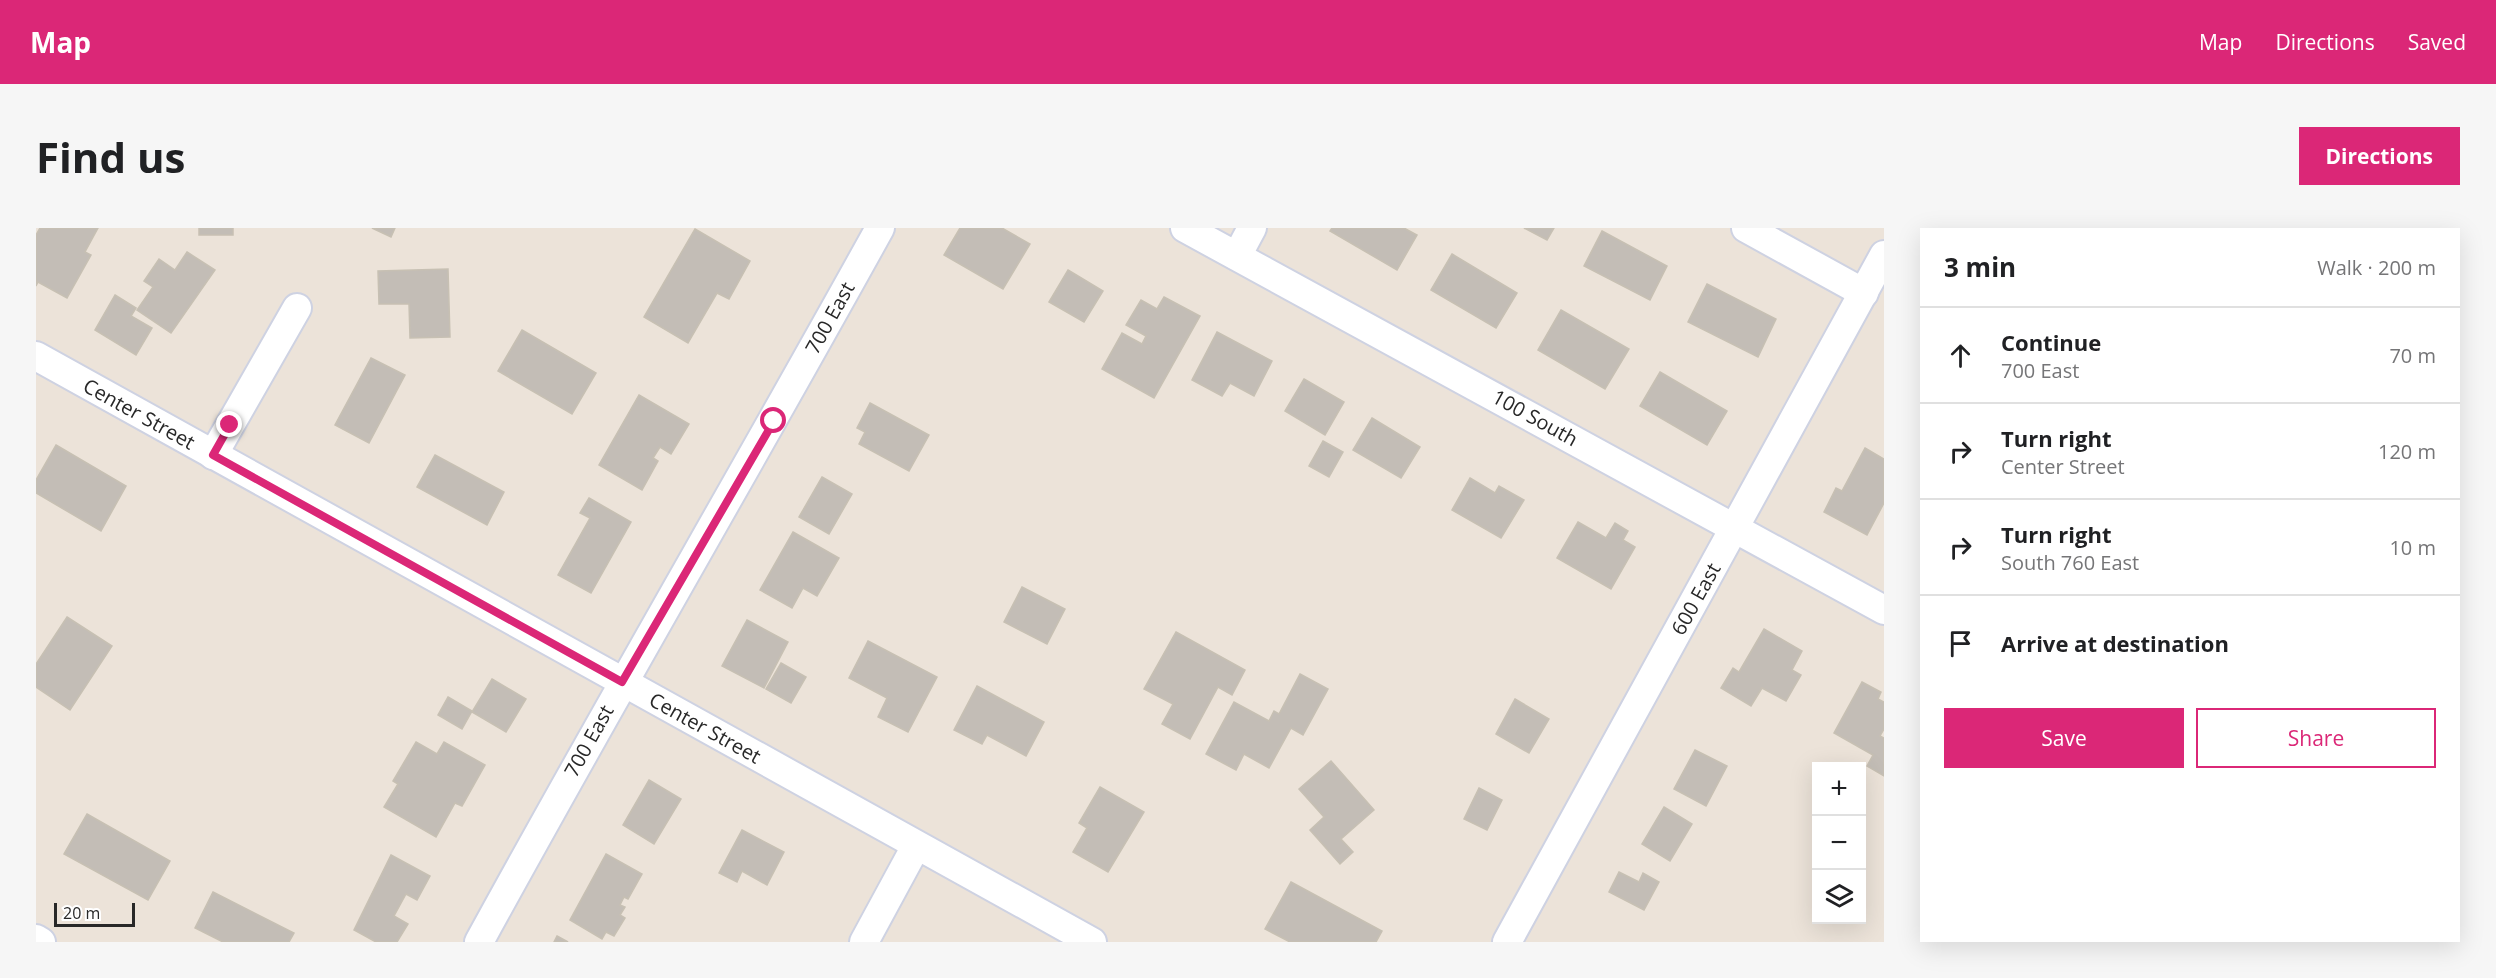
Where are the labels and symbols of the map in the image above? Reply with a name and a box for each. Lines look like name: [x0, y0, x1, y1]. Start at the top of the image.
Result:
street label: 700 East: [799, 277, 860, 359]
street label: Center Street: [79, 372, 200, 455]
street label: 100 South: [1488, 383, 1583, 452]
route start: [760, 407, 786, 433]
route end: [216, 411, 242, 437]
street label: 600 East: [1665, 558, 1726, 640]
street label: Center Street: [645, 686, 766, 769]
street label: 700 East: [558, 700, 619, 782]
scale bar: [54, 900, 135, 928]

